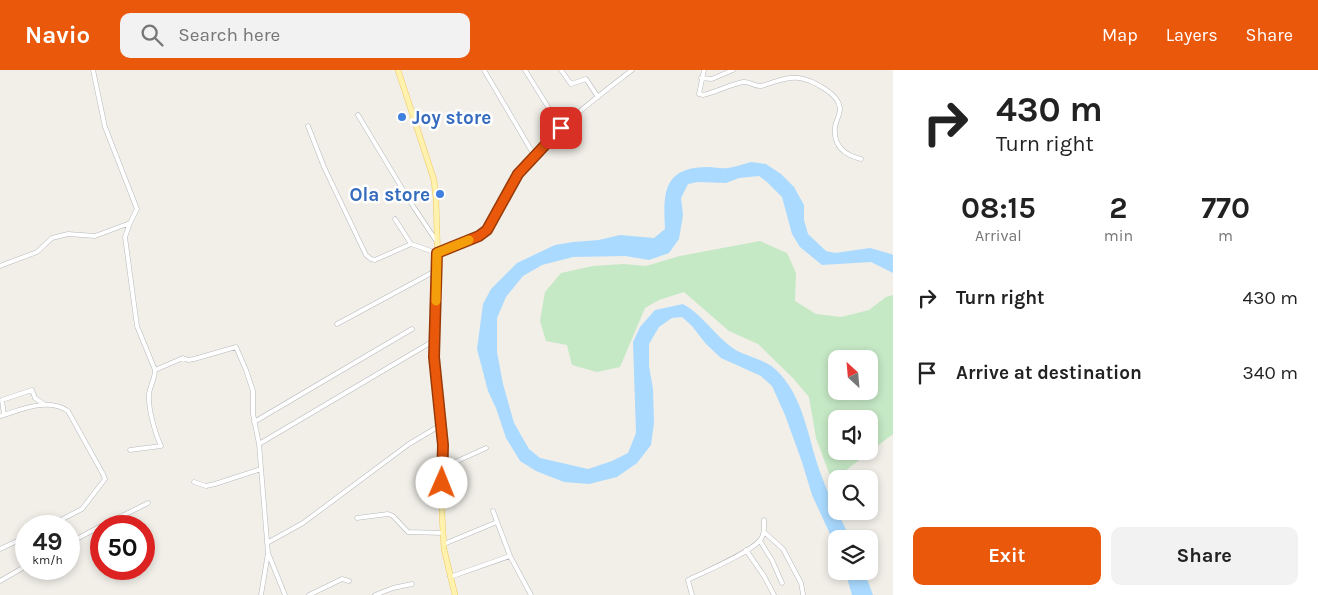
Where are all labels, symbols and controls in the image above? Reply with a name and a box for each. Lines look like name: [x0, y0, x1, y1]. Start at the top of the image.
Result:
search box: [120, 13, 470, 58]
text: Navio: [25, 21, 90, 49]
icon: search: [138, 21, 166, 49]
text: Search here: [178, 24, 280, 46]
text: Map: [1102, 24, 1138, 46]
text: Layers: [1166, 24, 1218, 46]
text: Share: [1246, 24, 1293, 46]
text: 430 m: [996, 89, 1103, 130]
icon: right: [913, 90, 978, 155]
place label: Joy store: [412, 107, 491, 129]
pin: [540, 107, 582, 149]
marker: Joy store: [396, 111, 408, 123]
icon: arrive: [547, 114, 575, 142]
text: Turn right: [996, 131, 1094, 157]
place label: Ola store: [350, 184, 430, 206]
marker: Ola store: [434, 188, 446, 200]
text: 08:15: [961, 190, 1036, 226]
text: 2: [1109, 190, 1127, 226]
text: 770: [1201, 190, 1250, 226]
text: Arrival: [975, 226, 1022, 245]
text: min: [1104, 226, 1133, 245]
text: m: [1218, 226, 1233, 245]
icon: right: [913, 284, 941, 312]
text: Turn right: [956, 287, 1045, 309]
text: 430 m: [1243, 287, 1298, 309]
north arrow: [828, 350, 878, 400]
map controls: [828, 350, 878, 580]
icon: arrive: [913, 359, 941, 387]
text: Arrive at destination: [956, 362, 1142, 384]
text: 340 m: [1243, 362, 1298, 384]
button: sound: [828, 410, 878, 460]
position arrow: [415, 456, 467, 508]
button: search: [828, 470, 878, 520]
speed limit sign: 50: [90, 515, 155, 580]
text: 49: [32, 527, 63, 556]
button: Exit: [913, 527, 1101, 585]
button: Share: [1111, 527, 1298, 585]
button: layers: [828, 530, 878, 580]
text: km/h: [32, 553, 63, 567]

